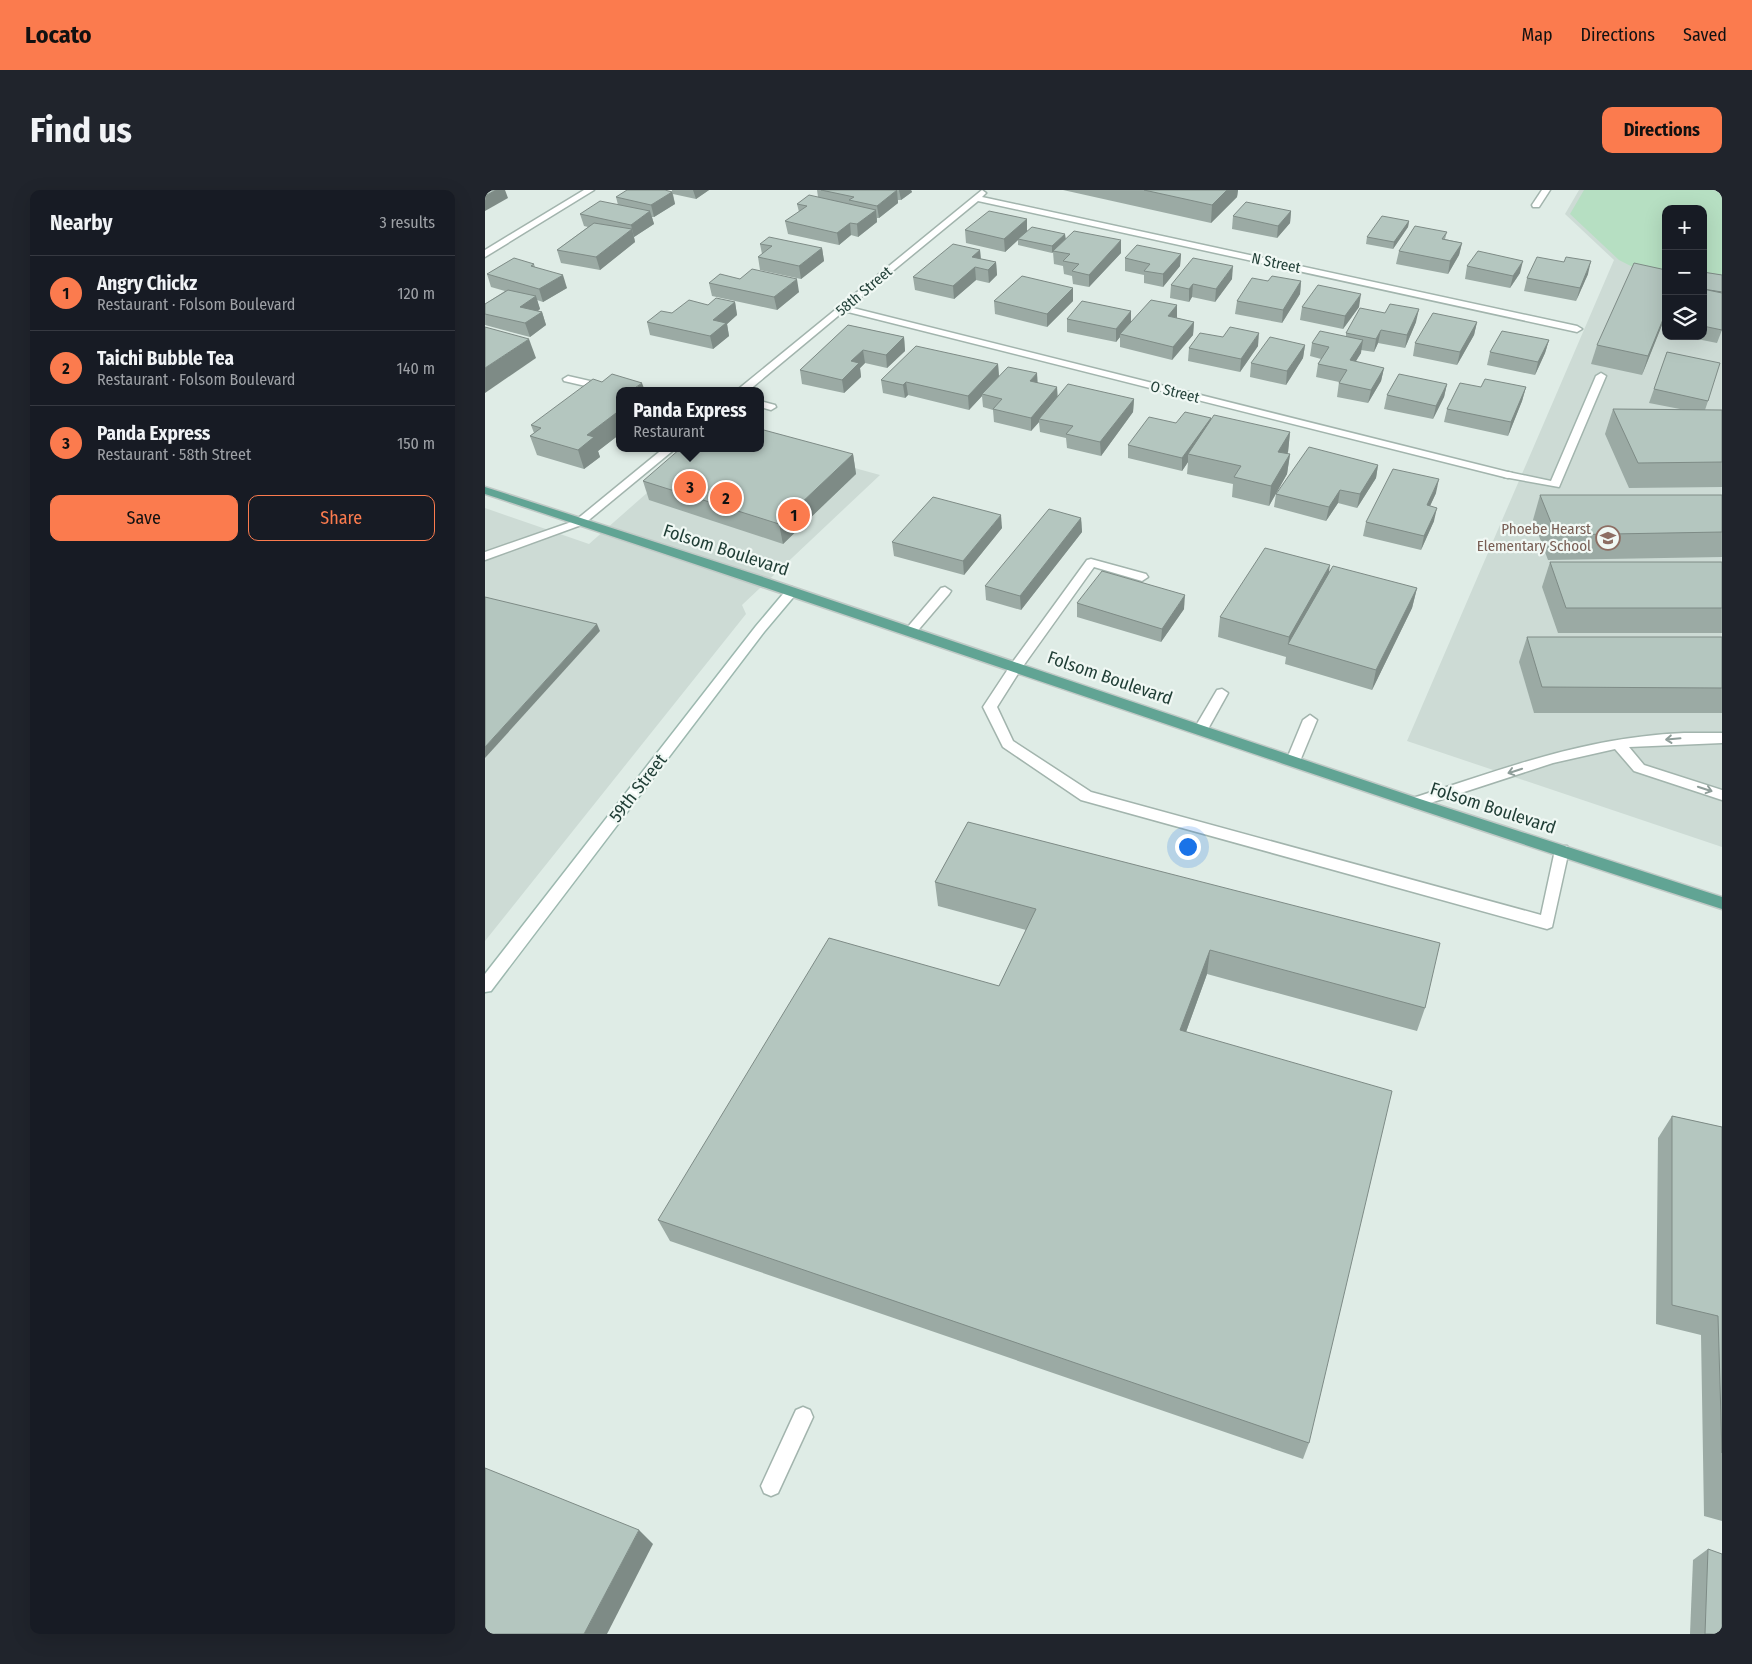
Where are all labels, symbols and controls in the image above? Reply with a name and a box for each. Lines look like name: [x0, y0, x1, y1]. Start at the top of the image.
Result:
text: Locato: [25, 21, 91, 49]
text: Map: [1521, 24, 1553, 46]
text: Directions: [1581, 24, 1655, 46]
text: Saved: [1683, 24, 1727, 46]
button: Directions: [1602, 107, 1722, 153]
text: Find us: [30, 109, 132, 151]
map controls: [1662, 205, 1707, 340]
button: +: [1662, 205, 1707, 250]
text: Nearby: [50, 210, 112, 236]
text: 3 results: [379, 213, 435, 232]
street label: N Street: [1250, 249, 1302, 277]
button: −: [1662, 250, 1707, 295]
street label: 58th Street: [832, 262, 896, 320]
text: Angry Chickz: [97, 272, 197, 295]
text: 1: [63, 284, 69, 303]
text: 120 m: [397, 284, 435, 303]
text: Restaurant · Folsom Boulevard: [97, 295, 295, 314]
button: layers: [1662, 295, 1707, 340]
text: Taichi Bubble Tea: [97, 347, 234, 370]
text: 2: [62, 359, 70, 378]
text: 140 m: [397, 359, 435, 378]
text: Restaurant · Folsom Boulevard: [97, 370, 295, 389]
street label: O Street: [1149, 377, 1201, 407]
popup: [616, 387, 764, 452]
text: Panda Express: [633, 399, 747, 422]
text: Panda Express: [97, 422, 210, 445]
text: Restaurant: [633, 422, 704, 441]
text: 3: [62, 434, 70, 453]
text: 150 m: [397, 434, 435, 453]
text: Restaurant · 58th Street: [97, 445, 251, 464]
pin: 3: [674, 468, 706, 506]
pin: 2: [710, 479, 742, 517]
button: Save: [50, 495, 238, 541]
button: Share: [248, 495, 435, 541]
pin: 1: [778, 496, 810, 534]
street label: Folsom Boulevard: [660, 519, 792, 581]
place label: Phoebe Hearst Elementary School: [1477, 520, 1591, 555]
school or university icon: Phoebe Hearst Elementary School: [1595, 525, 1621, 551]
street label: Folsom Boulevard: [1045, 646, 1175, 710]
one-way arrow: [1666, 734, 1682, 744]
street label: 59th Street: [605, 749, 672, 827]
one-way arrow: [1507, 767, 1523, 776]
street label: Folsom Boulevard: [1427, 777, 1559, 839]
one-way arrow: [1696, 785, 1712, 795]
your location: [1175, 834, 1201, 860]

